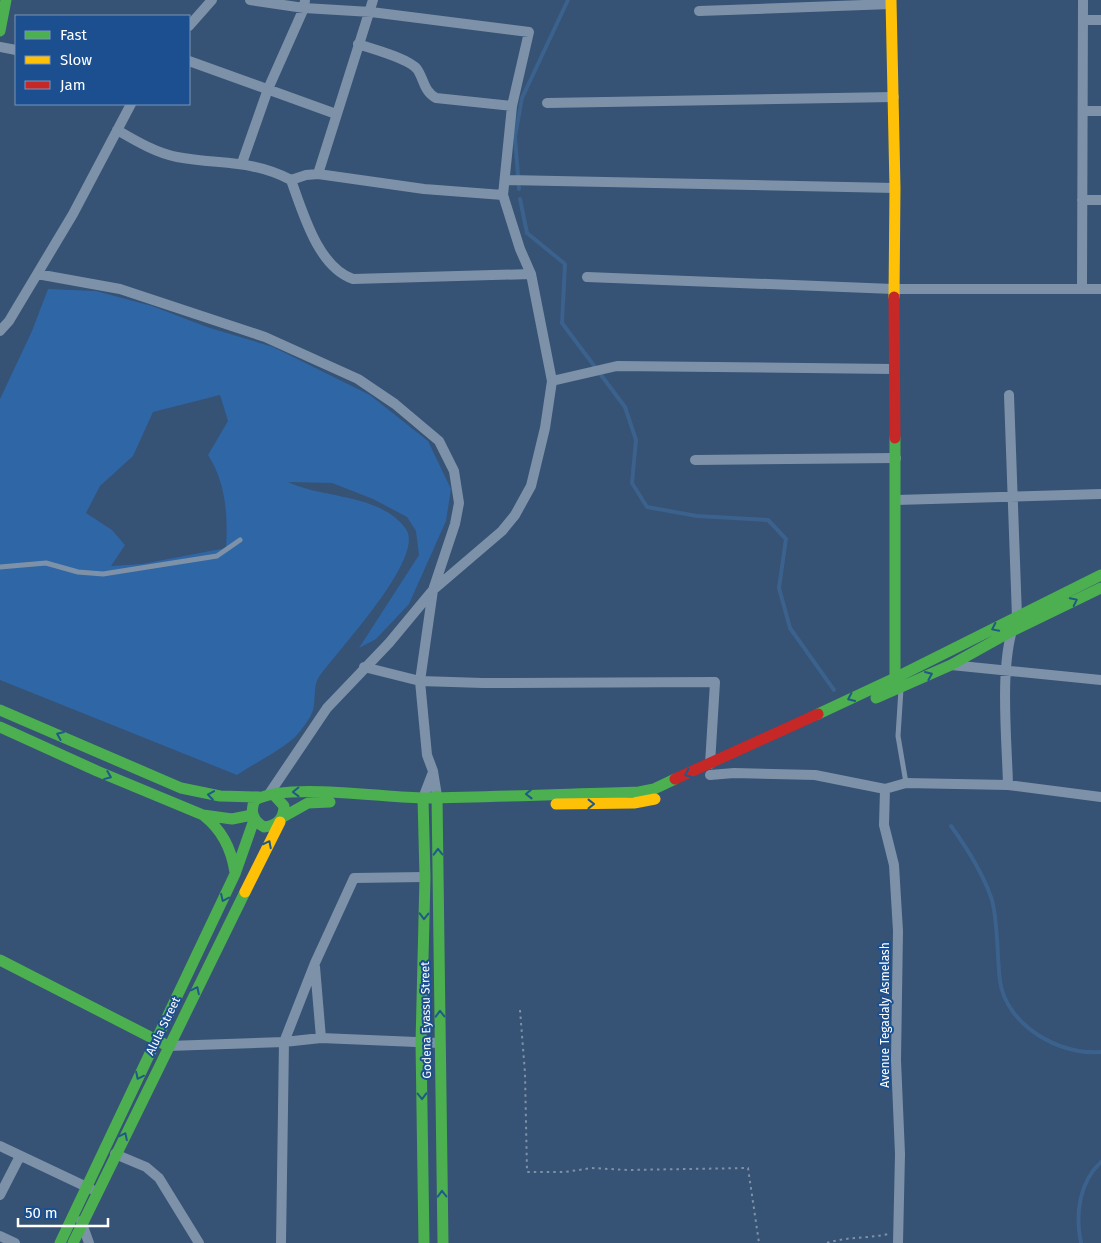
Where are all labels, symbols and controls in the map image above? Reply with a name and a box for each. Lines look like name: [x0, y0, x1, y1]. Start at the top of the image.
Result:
legend: [15, 15, 190, 105]
text: Fast: [60, 26, 87, 44]
text: Slow: [60, 51, 92, 69]
text: Jam: [60, 76, 86, 94]
one-way arrow: [1069, 597, 1078, 607]
one-way arrow: [991, 622, 1000, 632]
one-way arrow: [924, 670, 933, 681]
one-way arrow: [847, 692, 856, 703]
one-way arrow: [56, 731, 65, 742]
one-way arrow: [684, 768, 693, 779]
one-way arrow: [103, 769, 112, 780]
one-way arrow: [292, 787, 300, 798]
one-way arrow: [524, 789, 532, 800]
one-way arrow: [206, 791, 215, 801]
one-way arrow: [587, 799, 595, 809]
one-way arrow: [262, 840, 272, 849]
one-way arrow: [432, 848, 443, 856]
one-way arrow: [220, 893, 230, 902]
one-way arrow: [419, 912, 429, 920]
street label: Avenue Tegadaly Asmelash: [878, 942, 892, 1088]
street label: Godena Eyassu Street: [418, 961, 434, 1079]
one-way arrow: [190, 986, 200, 995]
street label: Alula Street: [143, 994, 183, 1057]
one-way arrow: [435, 1010, 445, 1018]
one-way arrow: [135, 1071, 145, 1080]
one-way arrow: [417, 1092, 427, 1100]
one-way arrow: [118, 1132, 128, 1141]
one-way arrow: [437, 1190, 447, 1198]
scale bar: [18, 1196, 108, 1228]
text: 50 m: [25, 1204, 58, 1222]

